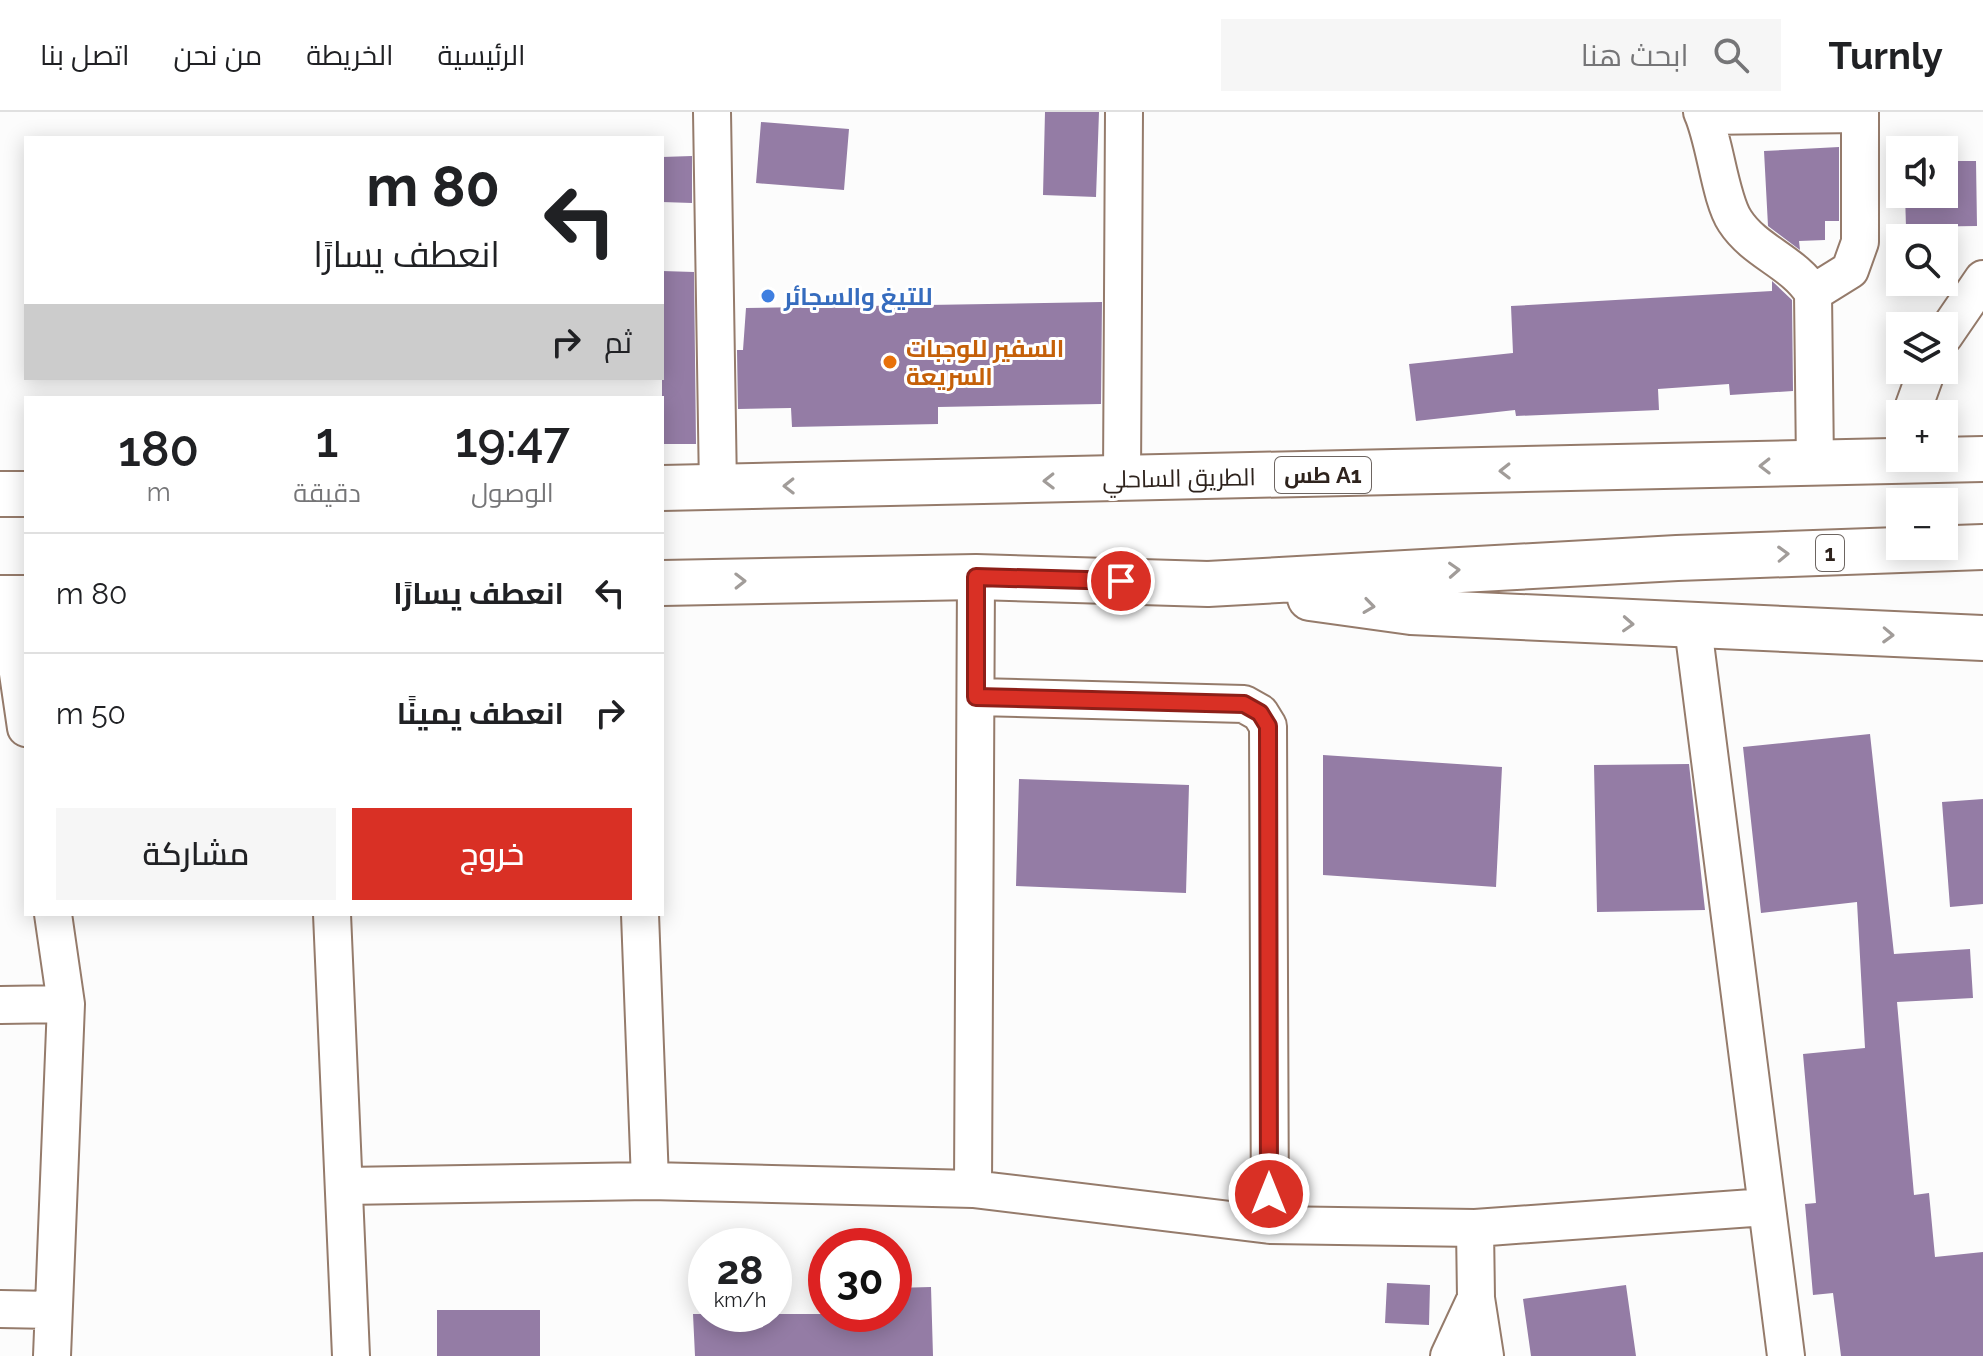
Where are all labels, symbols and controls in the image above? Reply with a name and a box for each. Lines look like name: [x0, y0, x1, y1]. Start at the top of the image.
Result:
search box: [1221, 19, 1781, 91]
icon: search: [1709, 33, 1753, 77]
text: Turnly: [1829, 33, 1943, 78]
text: ابحث هنا: [1581, 38, 1689, 73]
text: اتصل بنا: [40, 39, 130, 72]
text: من نحن: [174, 39, 262, 72]
text: الخريطة: [306, 39, 394, 72]
text: الرئيسية: [438, 39, 525, 72]
map controls: [1886, 136, 1958, 560]
button: sound: [1886, 136, 1958, 208]
text: 80 m: [366, 153, 500, 219]
icon: left: [528, 168, 632, 272]
button: search: [1886, 224, 1958, 296]
text: انعطف يسارًا: [313, 233, 500, 275]
place label: للتيغ والسجائر: [783, 282, 933, 313]
marker: للتيغ والسجائر: [759, 287, 777, 305]
button: layers: [1886, 312, 1958, 384]
icon: right: [544, 320, 588, 364]
text: ثم: [604, 325, 632, 360]
place label: السفير للوجبات السريعة: [906, 334, 1064, 391]
marker: السفير للوجبات السريعة: [881, 353, 899, 371]
button: +: [1886, 400, 1958, 472]
text: 1: [316, 412, 338, 468]
text: 19:47: [455, 412, 570, 468]
text: 180: [118, 421, 199, 477]
road number: طس A1: [1275, 457, 1371, 493]
one-way arrow: [1758, 457, 1771, 475]
street label: الطريق الساحلي: [1102, 462, 1256, 499]
one-way arrow: [1498, 463, 1511, 480]
one-way arrow: [1042, 472, 1055, 489]
text: m: [147, 477, 171, 507]
one-way arrow: [782, 477, 795, 495]
text: دقيقة: [293, 478, 361, 508]
text: الوصول: [471, 478, 554, 508]
button: −: [1886, 488, 1958, 560]
road number: 1: [1816, 535, 1844, 571]
one-way arrow: [1777, 546, 1790, 563]
pin: [1087, 547, 1155, 615]
icon: arrive: [1099, 559, 1143, 603]
one-way arrow: [1448, 562, 1461, 579]
icon: left: [588, 571, 632, 615]
one-way arrow: [734, 573, 747, 590]
text: 80 m: [56, 576, 127, 611]
text: انعطف يسارًا: [393, 576, 564, 611]
one-way arrow: [1362, 597, 1376, 614]
one-way arrow: [1622, 615, 1635, 632]
one-way arrow: [1882, 626, 1895, 643]
icon: right: [588, 691, 632, 735]
text: 50 m: [56, 696, 126, 731]
text: انعطف يمينًا: [397, 696, 564, 731]
button: مشاركة: [56, 808, 336, 900]
button: خروج: [352, 808, 632, 900]
position arrow: [1227, 1152, 1311, 1236]
speed limit sign: 30: [808, 1228, 912, 1332]
text: 28: [717, 1246, 763, 1293]
text: km/h: [714, 1288, 766, 1312]

